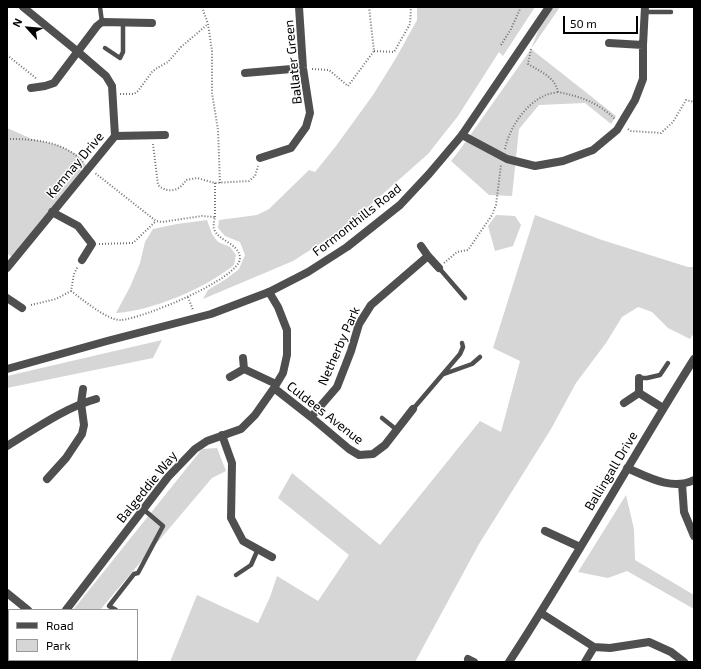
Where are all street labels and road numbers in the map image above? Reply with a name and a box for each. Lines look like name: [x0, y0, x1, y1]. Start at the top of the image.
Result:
street label: Ballater Green: [281, 19, 305, 105]
street label: Kemnay Drive: [43, 129, 107, 201]
street label: Formonthills Road: [309, 180, 405, 260]
street label: Netherby Park: [315, 304, 363, 388]
street label: Culdees Avenue: [283, 378, 367, 448]
street label: Ballingall Drive: [581, 429, 641, 513]
street label: Balgeddie Way: [113, 448, 181, 526]

